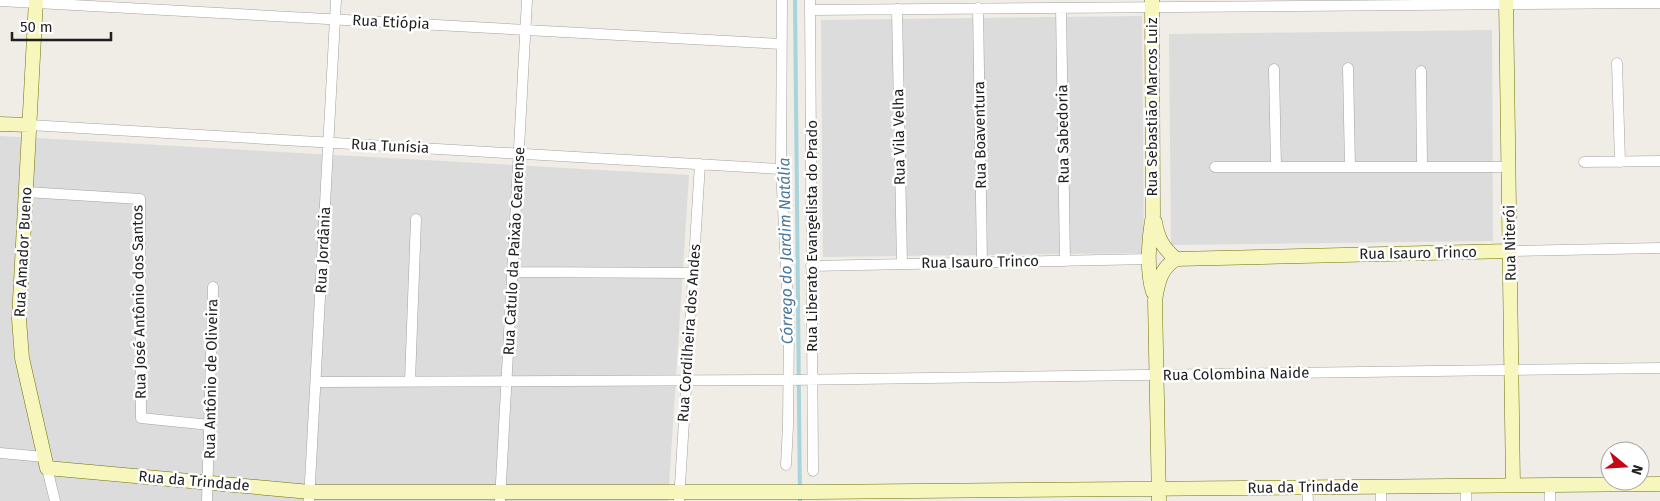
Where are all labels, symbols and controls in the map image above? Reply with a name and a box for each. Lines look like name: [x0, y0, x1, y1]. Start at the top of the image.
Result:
scale bar: [12, 10, 111, 42]
street label: Rua Etiópia: [352, 11, 430, 33]
street label: Rua Sebastião Marcos Luiz: [1143, 17, 1161, 197]
text: 50 m: [20, 18, 53, 36]
street label: Rua Boaventura: [970, 81, 990, 189]
street label: Rua Sabedoria: [1053, 84, 1073, 184]
street label: Rua Vila Velha: [889, 89, 909, 185]
street label: Rua Liberato Evangelista do Prado: [803, 120, 821, 352]
street label: Rua Tunísia: [350, 135, 430, 157]
street label: Rua Catulo da Paixão Cearense: [500, 146, 528, 356]
water label: Córrego do Jardim Natália: [774, 157, 797, 345]
street label: Rua Amador Bueno: [11, 186, 35, 318]
street label: Rua José Antônio dos Santos: [128, 205, 150, 399]
street label: Rua Niterói: [1500, 205, 1520, 281]
street label: Rua Jordânia: [312, 206, 334, 294]
street label: Rua Cordilheira dos Andes: [674, 243, 704, 423]
street label: Rua Isauro Trinco: [1359, 243, 1477, 263]
street label: Rua Isauro Trinco: [921, 252, 1039, 272]
street label: Rua Antônio de Oliveira: [201, 299, 221, 459]
street label: Rua Colombina Naide: [1163, 364, 1309, 384]
north arrow: [1600, 441, 1650, 491]
text: N: [1627, 463, 1646, 477]
street label: Rua da Trindade: [138, 467, 250, 495]
street label: Rua da Trindade: [1247, 477, 1359, 497]

